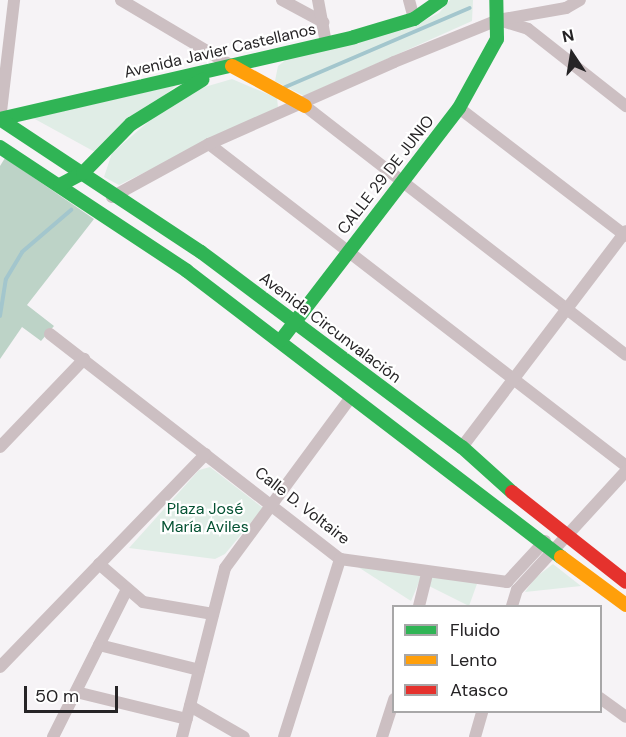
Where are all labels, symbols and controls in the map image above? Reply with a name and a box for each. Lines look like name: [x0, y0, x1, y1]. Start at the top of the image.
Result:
street label: Avenida Javier Castellanos: [122, 20, 318, 82]
north arrow: [542, 24, 602, 84]
text: N: [560, 24, 576, 47]
street label: CALLE 29 DE JUNIO: [334, 112, 438, 238]
street label: Avenida Circunvalación: [256, 269, 404, 387]
street label: Calle D. Voltaire: [251, 463, 353, 549]
park label: Plaza José María Aviles: [161, 499, 249, 537]
legend: [392, 605, 602, 713]
text: Fluido: [450, 618, 500, 642]
text: Lento: [450, 648, 497, 672]
scale bar: [27, 674, 122, 712]
text: Atasco: [450, 678, 508, 702]
text: 50 m: [35, 684, 79, 708]

